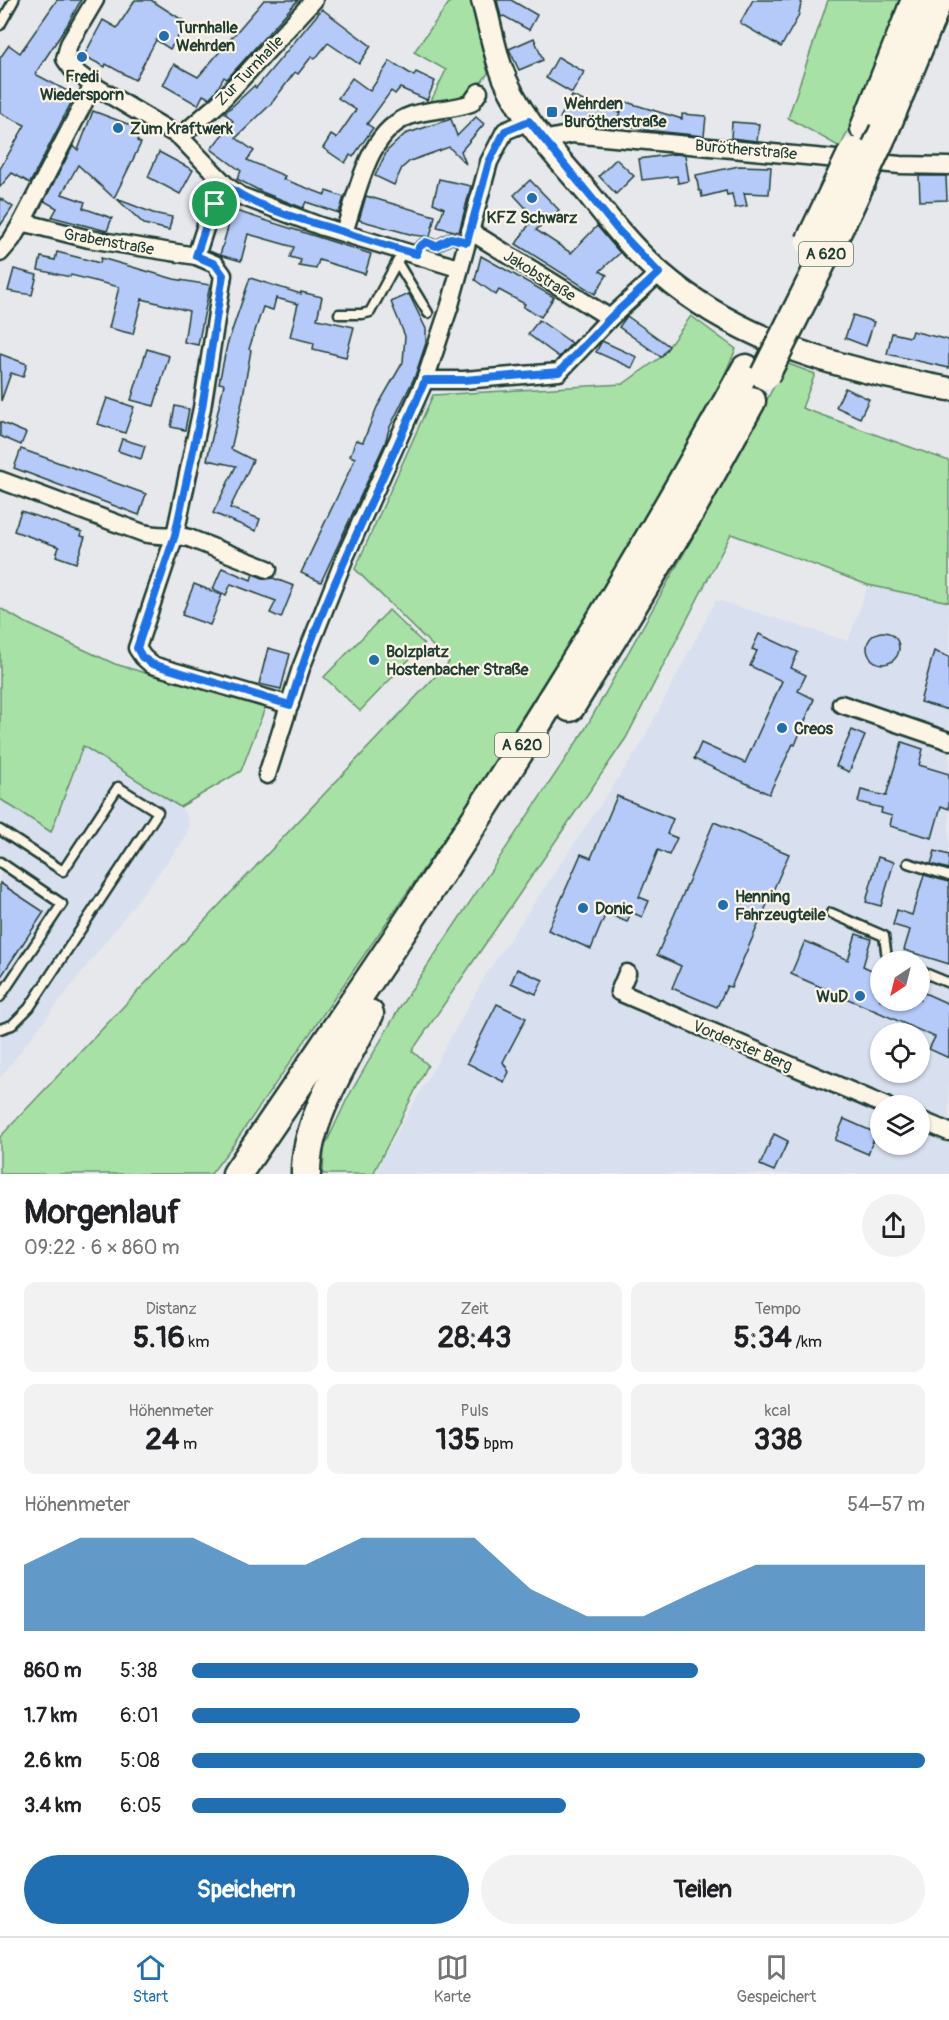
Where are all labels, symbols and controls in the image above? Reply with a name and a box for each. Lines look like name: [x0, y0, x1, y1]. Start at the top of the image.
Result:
place label: Turnhalle Wehrden: [175, 18, 239, 56]
marker: Turnhalle Wehrden: [157, 29, 171, 43]
street label: Zur Turnhalle: [211, 31, 288, 110]
marker: Fredi Wiedersporn: [75, 50, 89, 64]
place label: Fredi Wiedersporn: [40, 67, 124, 105]
place label: Wehrden Burötherstraße: [564, 94, 668, 132]
marker: Wehrden Burötherstraße: [545, 105, 559, 119]
place label: Zum Kraftwerk: [130, 119, 233, 139]
marker: Zum Kraftwerk: [111, 121, 125, 135]
street label: Burötherstraße: [694, 136, 798, 164]
pin: [189, 178, 240, 229]
icon: arrive: [198, 187, 231, 220]
marker: KFZ Schwarz: [525, 191, 539, 205]
place label: KFZ Schwarz: [487, 208, 578, 228]
street label: Grabenstraße: [62, 224, 156, 260]
road number: A 620: [799, 242, 853, 266]
street label: Jakobstraße: [500, 246, 579, 306]
place label: Bolzplatz Hostenbacher Straße: [386, 642, 530, 680]
marker: Bolzplatz Hostenbacher Straße: [367, 653, 381, 667]
place label: Creos: [794, 719, 834, 739]
marker: Creos: [775, 721, 789, 735]
road number: A 620: [495, 733, 549, 757]
place label: Henning Fahrzeugteile: [735, 887, 827, 925]
marker: Henning Fahrzeugteile: [716, 898, 730, 912]
place label: Donic: [595, 899, 634, 919]
marker: Donic: [576, 901, 590, 915]
north arrow: [870, 951, 930, 1011]
map controls: [870, 951, 930, 1155]
place label: WuD: [816, 987, 848, 1007]
marker: WuD: [853, 989, 867, 1003]
street label: Vorderster Berg: [690, 1016, 796, 1076]
button: locate: [870, 1023, 930, 1083]
button: layers: [870, 1095, 930, 1155]
text: Morgenlauf: [24, 1192, 181, 1233]
button: share: [862, 1194, 925, 1257]
text: 09:22 · 6 × 860 m: [24, 1235, 180, 1260]
text: Distanz: [146, 1299, 197, 1319]
text: Zeit: [460, 1299, 489, 1319]
text: Tempo: [755, 1299, 801, 1319]
text: 5.16: [133, 1319, 185, 1356]
text: 28:43: [437, 1319, 512, 1356]
text: 5:34: [734, 1319, 792, 1356]
text: km: [185, 1332, 209, 1352]
text: /km: [792, 1332, 822, 1352]
text: Höhenmeter: [129, 1401, 214, 1421]
text: Puls: [461, 1401, 488, 1421]
text: kcal: [765, 1401, 791, 1421]
text: 24: [145, 1421, 179, 1458]
text: 135: [436, 1421, 480, 1458]
text: 338: [754, 1421, 802, 1458]
text: m: [179, 1434, 197, 1454]
text: bpm: [480, 1434, 513, 1454]
text: Höhenmeter: [24, 1492, 130, 1517]
text: 54–57 m: [847, 1492, 925, 1517]
text: 860 m: [24, 1658, 81, 1683]
text: 5:38: [120, 1658, 157, 1683]
text: 1.7 km: [24, 1703, 77, 1728]
text: 6:01: [120, 1703, 158, 1728]
text: 2.6 km: [24, 1748, 82, 1773]
text: 5:08: [120, 1748, 160, 1773]
text: 3.4 km: [24, 1793, 82, 1818]
text: 6:05: [120, 1793, 161, 1818]
button: Speichern: [24, 1855, 469, 1924]
button: Teilen: [481, 1855, 925, 1924]
tab: Start: [133, 1951, 168, 2007]
tab: Karte: [434, 1951, 471, 2007]
tab: Gespeichert: [737, 1951, 816, 2007]

